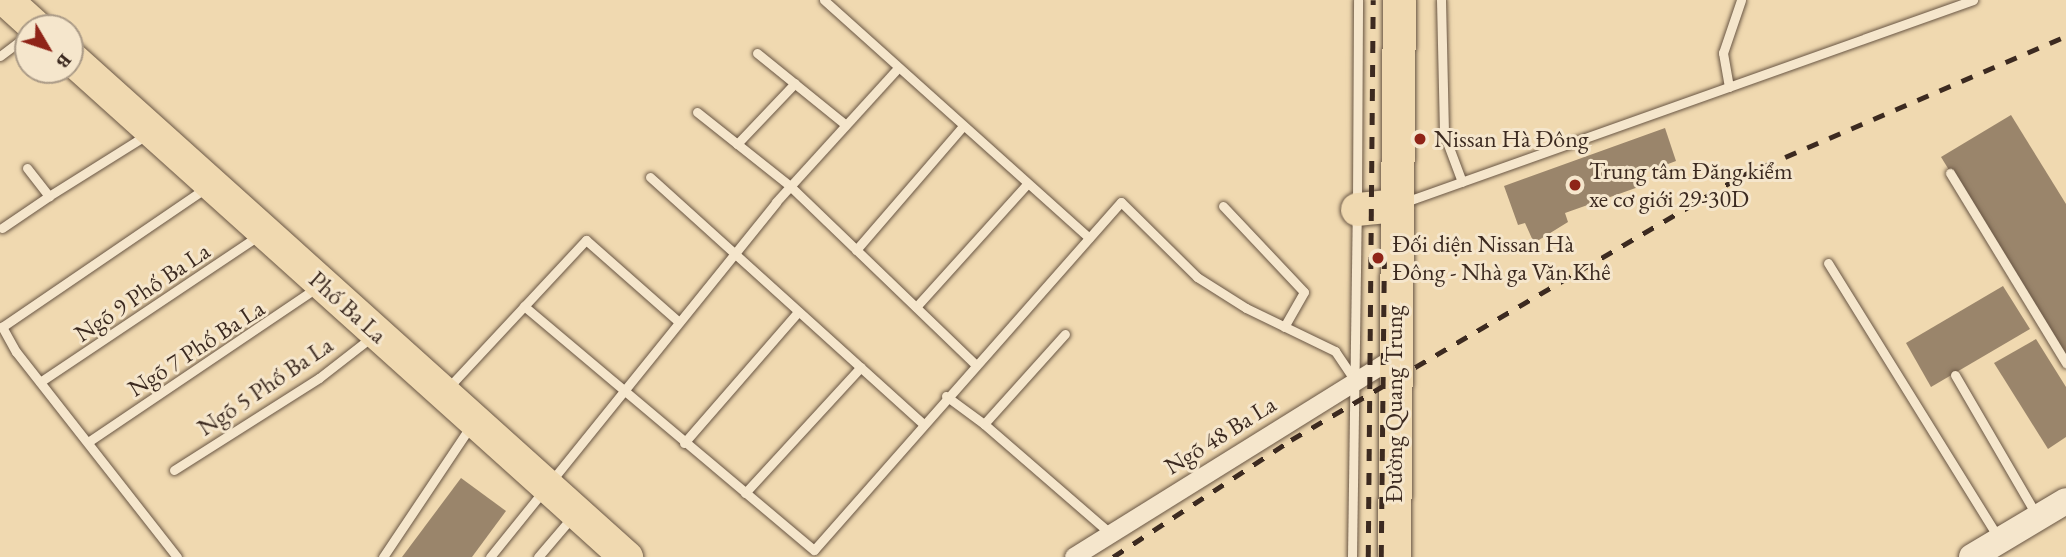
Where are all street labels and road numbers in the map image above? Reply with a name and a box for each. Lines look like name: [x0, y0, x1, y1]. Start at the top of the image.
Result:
street label: Ngõ 9 Phố Ba La: [69, 236, 215, 348]
street label: Phố Ba La: [303, 265, 393, 349]
street label: Ngõ 7 Phố Ba La: [122, 293, 270, 403]
street label: Đường Quang Trung: [1380, 305, 1408, 503]
street label: Ngõ 5 Phố Ba La: [192, 330, 338, 442]
street label: Ngõ 48 Ba La: [1159, 389, 1281, 481]

